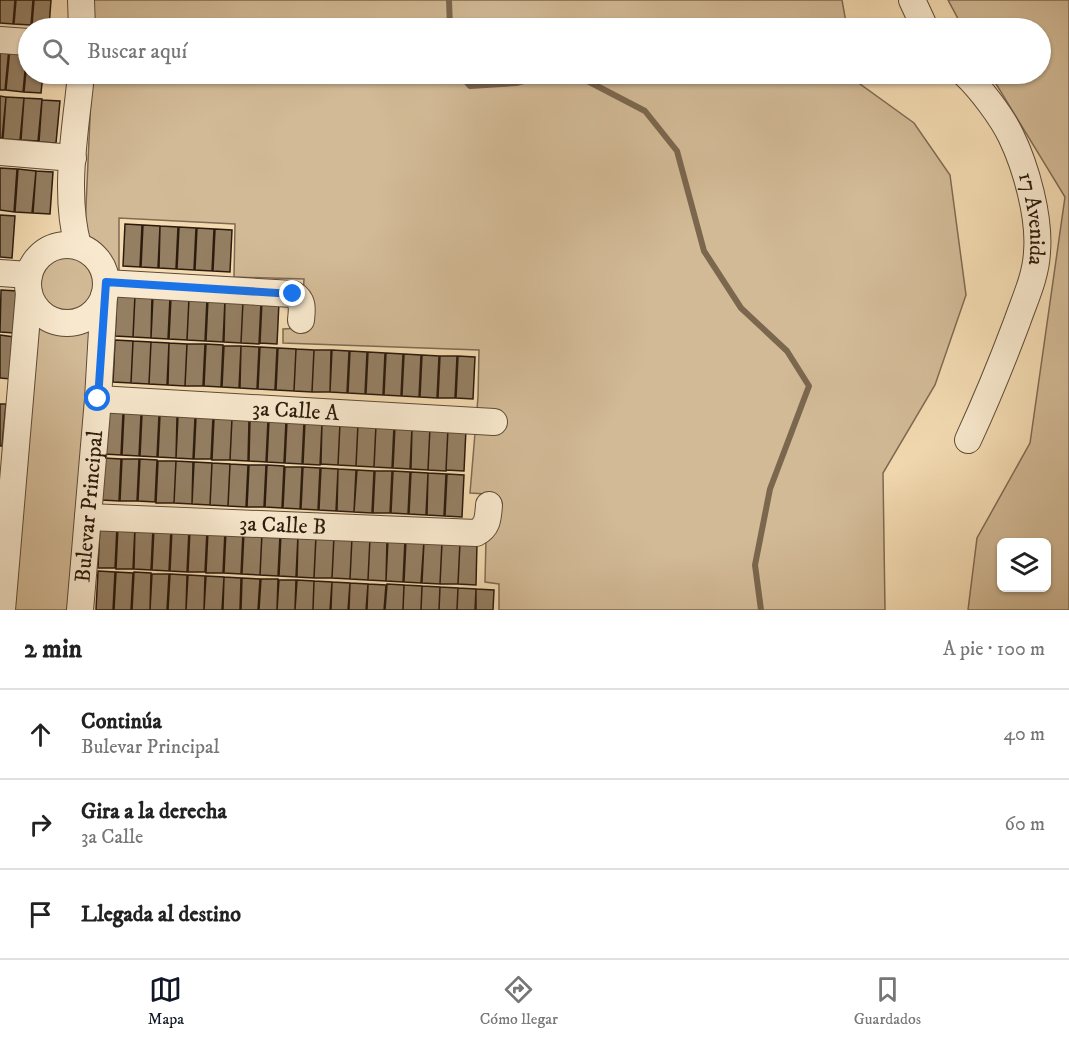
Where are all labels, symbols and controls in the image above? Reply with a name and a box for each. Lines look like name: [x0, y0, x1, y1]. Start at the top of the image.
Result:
search box: [18, 18, 1051, 84]
icon: search: [39, 35, 72, 68]
text: Buscar aquí: [87, 38, 187, 65]
street label: 17 Avenida: [1012, 169, 1051, 268]
route end: [279, 280, 305, 306]
route start: [84, 385, 110, 411]
street label: 3a Calle A: [251, 394, 341, 427]
street label: Bulevar Principal: [69, 429, 109, 583]
street label: 3a Calle B: [239, 510, 327, 540]
map controls: [997, 538, 1051, 592]
button: layers: [997, 538, 1051, 592]
text: 2 min: [24, 633, 82, 666]
text: A pie · 100 m: [943, 637, 1045, 662]
text: Continúa: [81, 708, 162, 735]
icon: ahead: [24, 718, 57, 751]
text: 40 m: [1003, 722, 1045, 747]
text: Bulevar Principal: [81, 735, 219, 760]
text: Gira a la derecha: [81, 798, 227, 825]
icon: right: [24, 808, 57, 841]
text: 60 m: [1005, 812, 1045, 837]
text: 3a Calle: [81, 825, 143, 850]
icon: arrive: [24, 898, 57, 931]
text: Llegada al destino: [81, 901, 241, 928]
tab: Mapa: [148, 973, 184, 1029]
tab: Cómo llegar: [480, 973, 558, 1029]
tab: Guardados: [854, 973, 921, 1029]

